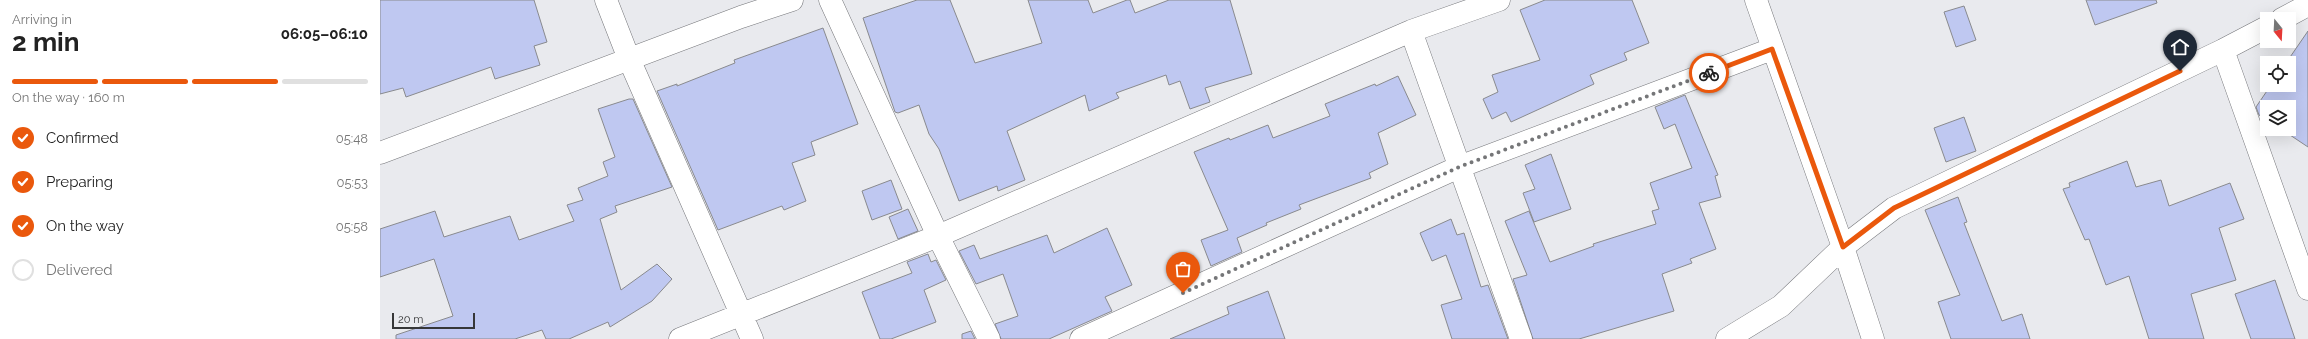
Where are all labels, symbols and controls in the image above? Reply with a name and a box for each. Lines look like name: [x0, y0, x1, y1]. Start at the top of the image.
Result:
text: Arriving in: [12, 12, 72, 27]
north arrow: [2260, 12, 2296, 48]
map controls: [2260, 12, 2296, 136]
text: 06:05–06:10: [281, 25, 368, 43]
text: 2 min: [12, 27, 79, 57]
pin: [2163, 30, 2197, 71]
icon: home: [2169, 36, 2191, 58]
courier: [1689, 53, 1729, 93]
button: locate: [2260, 56, 2296, 92]
icon: bike: [1698, 62, 1720, 84]
text: On the way · 160 m: [12, 90, 125, 105]
button: layers: [2260, 100, 2296, 136]
icon: check: [12, 127, 34, 149]
text: Confirmed: [46, 129, 119, 147]
text: 05:48: [336, 131, 368, 146]
icon: check: [12, 171, 34, 193]
text: Preparing: [46, 173, 113, 191]
text: 05:53: [336, 175, 368, 190]
icon: check: [12, 215, 34, 237]
text: On the way: [46, 217, 124, 235]
text: 05:58: [336, 219, 368, 234]
pin: [1166, 252, 1200, 293]
icon: bag: [1172, 258, 1194, 280]
text: Delivered: [46, 261, 113, 279]
scale bar: [392, 311, 475, 330]
text: 20 m: [398, 313, 423, 326]

